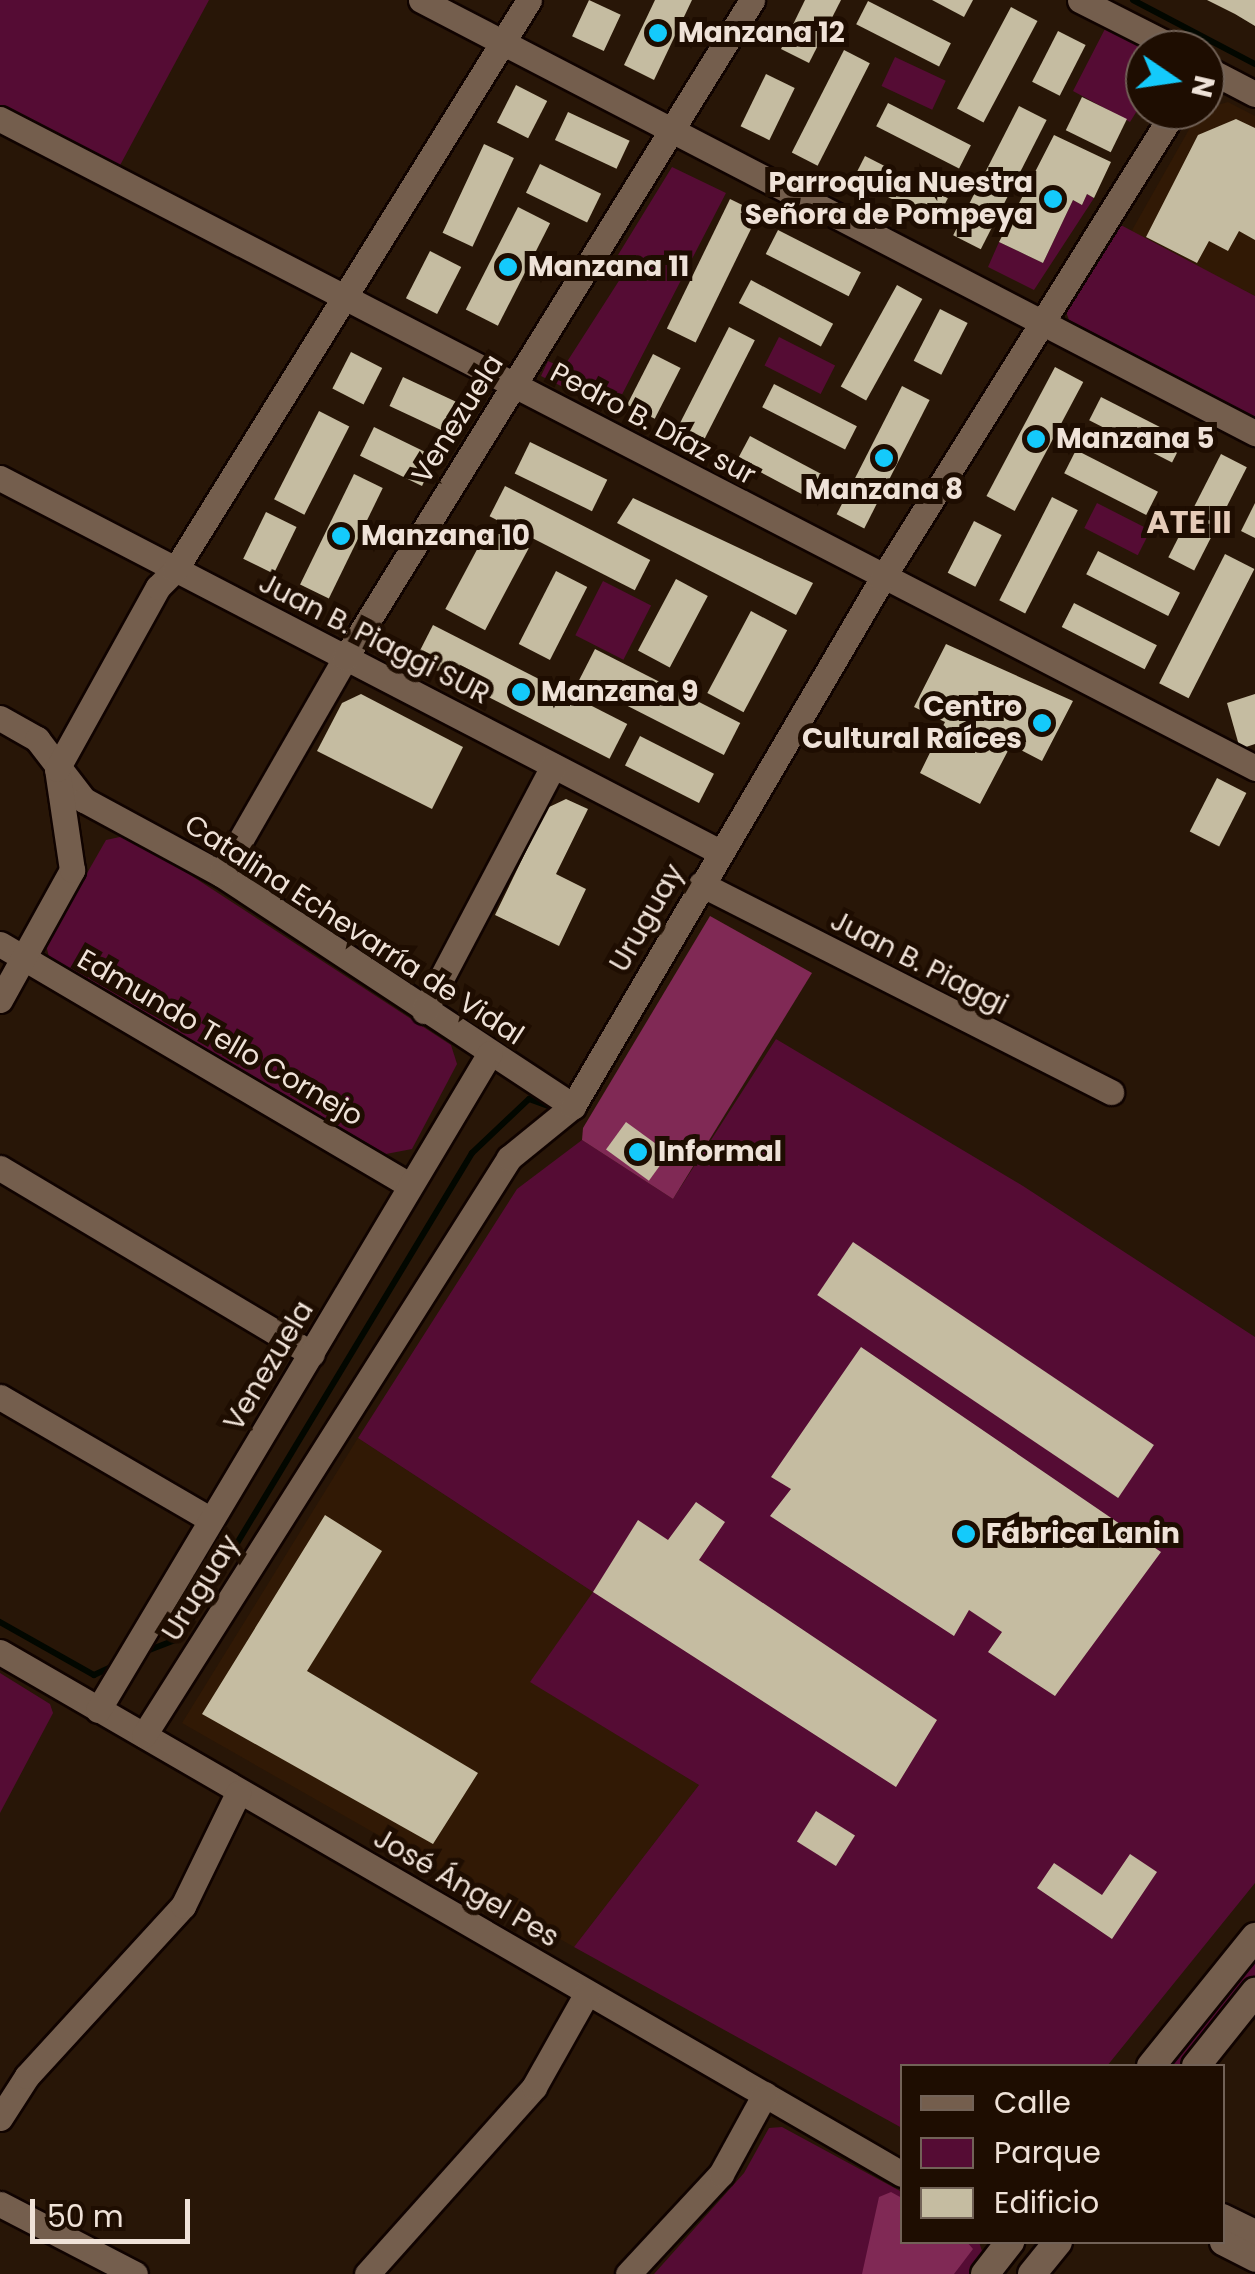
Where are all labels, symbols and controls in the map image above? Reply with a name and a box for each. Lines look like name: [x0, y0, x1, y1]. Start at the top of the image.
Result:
place label: Manzana 12: [678, 16, 845, 50]
marker: Manzana 12: [647, 22, 669, 44]
north arrow: [1125, 30, 1225, 130]
text: N: [1181, 72, 1224, 101]
place label: Parroquia Nuestra Señora de Pompeya: [745, 166, 1033, 232]
marker: Parroquia Nuestra Señora de Pompeya: [1042, 188, 1064, 210]
place label: Manzana 11: [528, 250, 689, 284]
marker: Manzana 11: [497, 256, 519, 278]
street label: Venezuela: [405, 348, 511, 490]
street label: Pedro B. Díaz sur: [545, 356, 761, 492]
place label: Manzana 5: [1056, 422, 1215, 456]
marker: Manzana 5: [1025, 428, 1047, 450]
marker: Manzana 8: [873, 447, 895, 469]
place label: Manzana 8: [805, 473, 963, 507]
district label: ATE II: [1146, 503, 1232, 541]
place label: Manzana 10: [361, 519, 530, 553]
marker: Manzana 10: [330, 525, 352, 547]
street label: Juan B. Piaggi SUR: [253, 566, 495, 712]
place label: Manzana 9: [541, 675, 699, 709]
marker: Manzana 9: [510, 681, 532, 703]
place label: Centro Cultural Raíces: [802, 690, 1022, 756]
marker: Centro Cultural Raíces: [1031, 712, 1053, 734]
street label: Catalina Echevarría de Vidal: [178, 808, 530, 1052]
street label: Uruguay: [603, 858, 691, 978]
street label: Juan B. Piaggi: [825, 904, 1013, 1022]
street label: Edmundo Tello Cornejo: [71, 942, 369, 1134]
place label: Informal: [658, 1135, 782, 1169]
marker: Informal: [627, 1141, 649, 1163]
street label: Venezuela: [217, 1295, 321, 1437]
place label: Fábrica Lanin: [986, 1517, 1180, 1551]
marker: Fábrica Lanin: [955, 1523, 977, 1545]
street label: Uruguay: [155, 1529, 247, 1647]
street label: José Ángel Pes: [368, 1821, 564, 1955]
legend: [900, 2064, 1225, 2244]
text: Calle: [994, 2081, 1071, 2124]
text: Parque: [994, 2131, 1101, 2174]
scale bar: [35, 2179, 195, 2241]
text: Edificio: [994, 2181, 1099, 2224]
text: 50 m: [47, 2195, 124, 2238]

